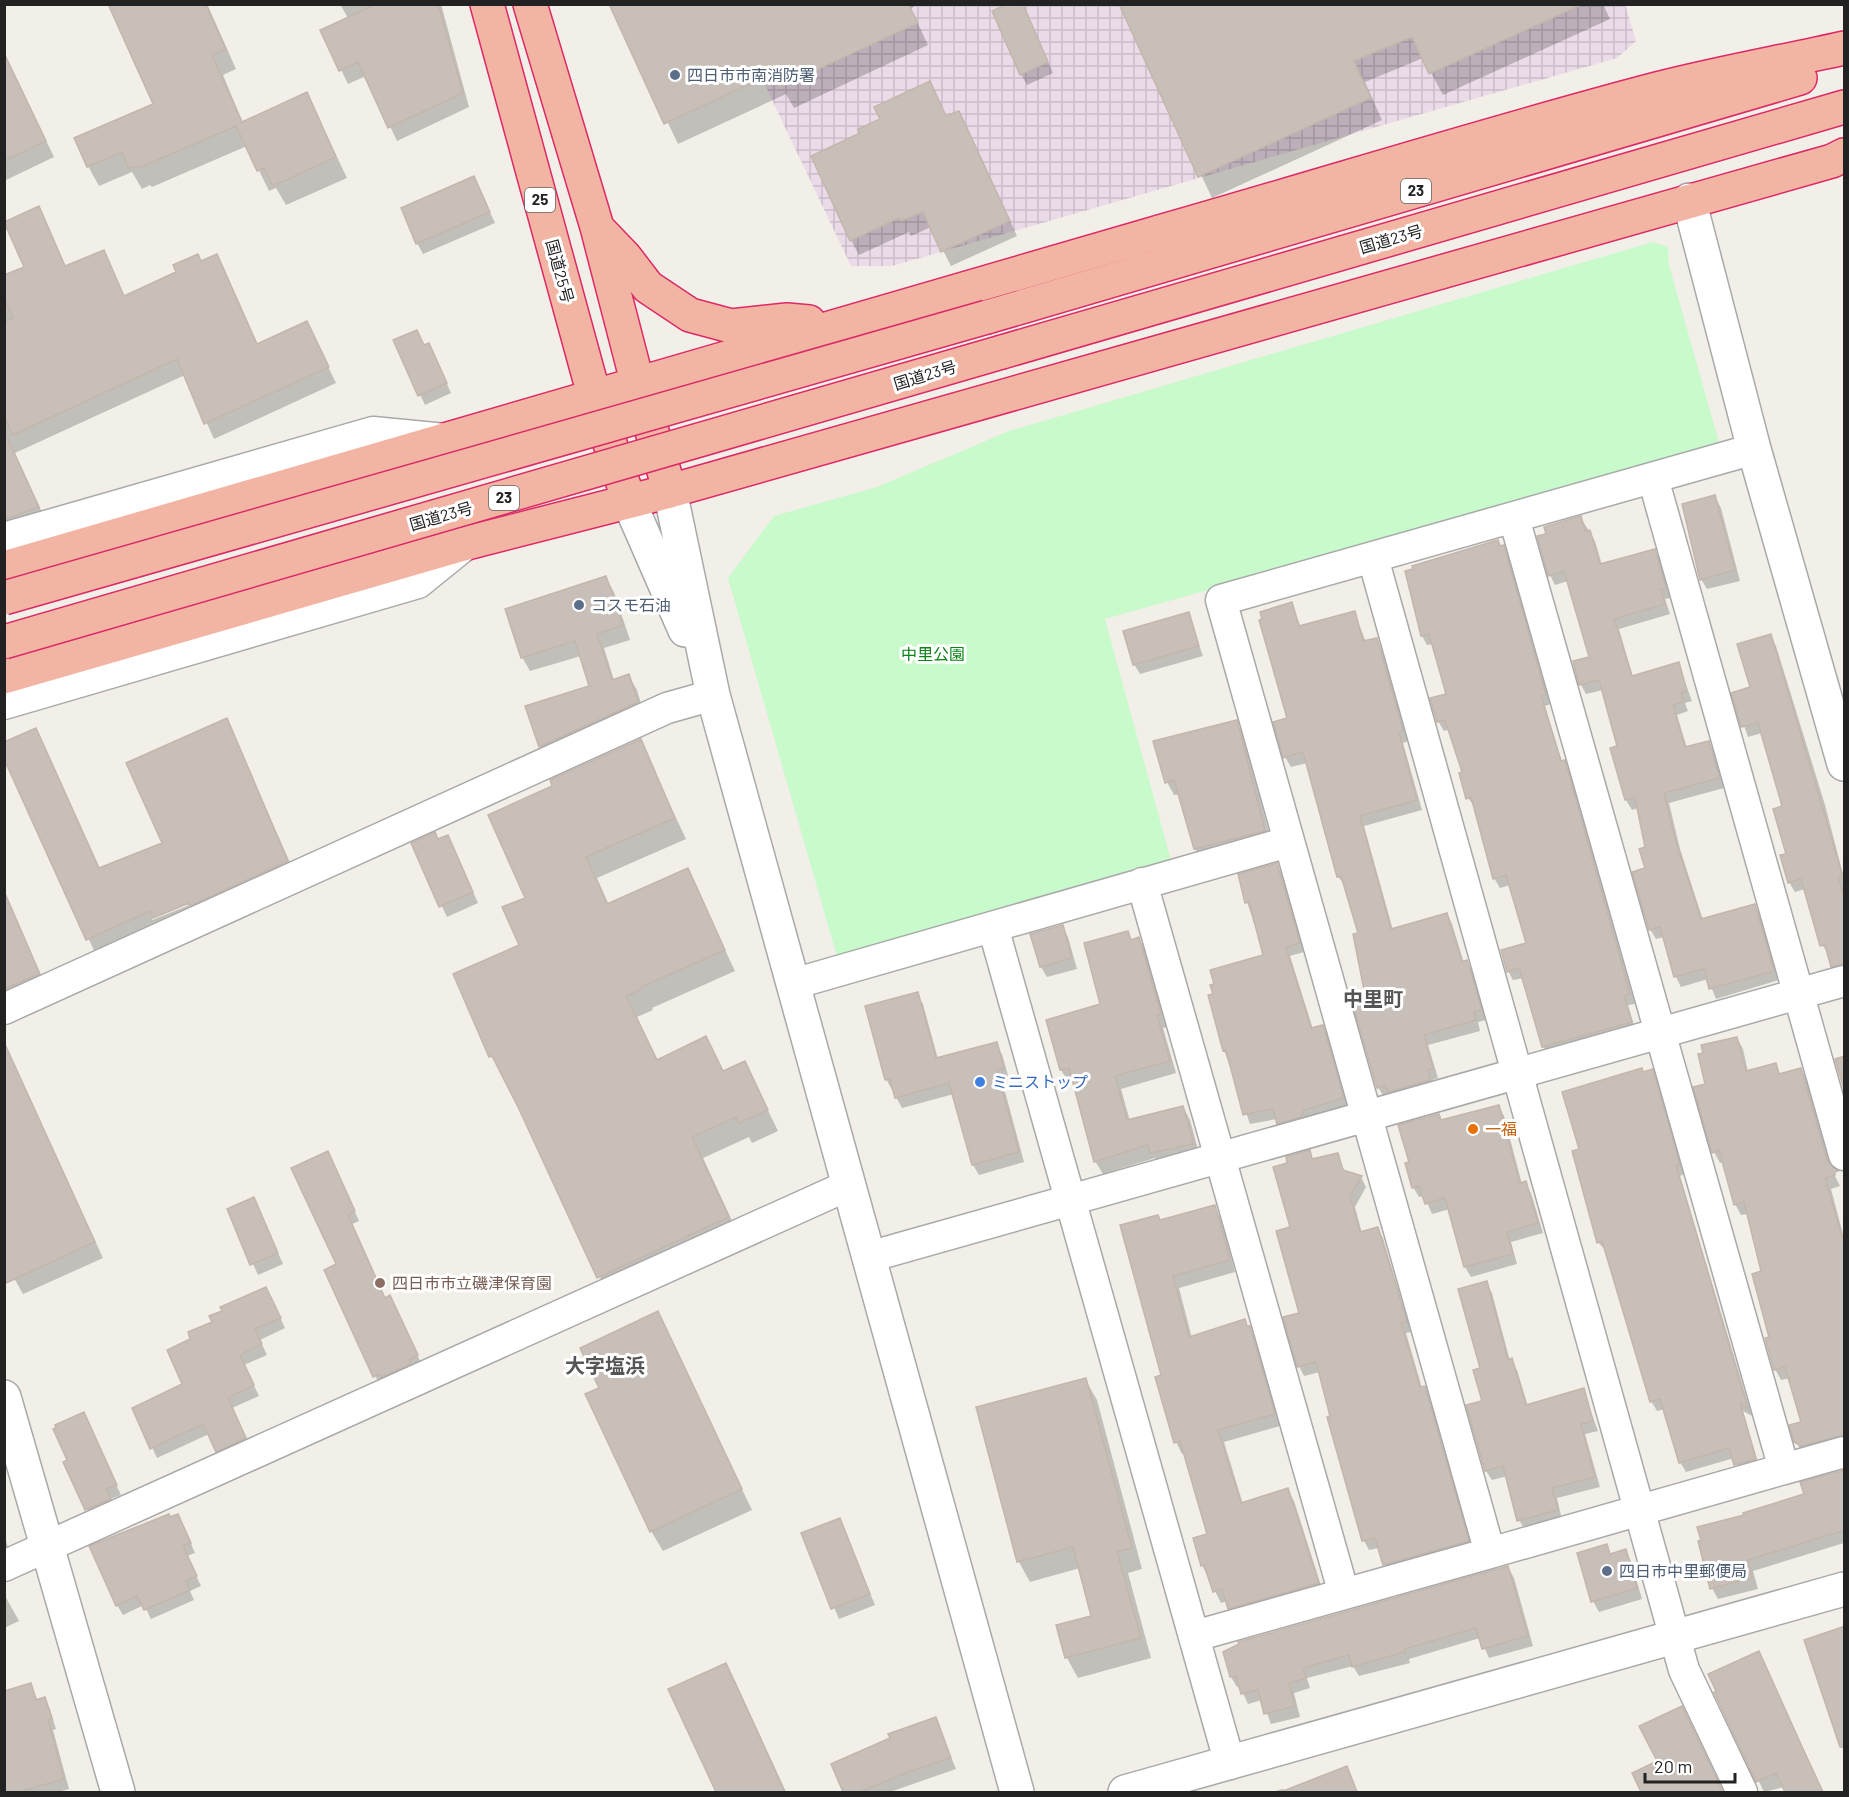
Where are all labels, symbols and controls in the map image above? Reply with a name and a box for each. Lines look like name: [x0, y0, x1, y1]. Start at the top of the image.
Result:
place label: 四日市市南消防署: [687, 65, 815, 84]
marker: 四日市市南消防署: [668, 68, 682, 82]
road number: 23: [1401, 179, 1431, 203]
road number: 25: [525, 188, 555, 212]
street label: 国道23号: [1357, 220, 1425, 257]
street label: 国道25号: [543, 237, 578, 305]
street label: 国道23号: [891, 356, 959, 393]
road number: 23: [489, 486, 519, 510]
street label: 国道23号: [407, 497, 475, 534]
place label: コスモ石油: [591, 595, 671, 614]
marker: コスモ石油: [572, 598, 586, 612]
park label: 中里公園: [901, 644, 965, 663]
district label: 中里町: [1343, 986, 1403, 1010]
place label: ミニストップ: [992, 1072, 1088, 1091]
marker: ミニストップ: [973, 1075, 987, 1089]
place label: 一福: [1485, 1119, 1517, 1138]
marker: 一福: [1466, 1122, 1480, 1136]
place label: 四日市市立磯津保育園: [392, 1273, 552, 1292]
marker: 四日市市立磯津保育園: [373, 1276, 387, 1290]
district label: 大字塩浜: [565, 1353, 645, 1377]
place label: 四日市中里郵便局: [1619, 1561, 1747, 1580]
marker: 四日市中里郵便局: [1600, 1564, 1614, 1578]
scale bar: [1645, 1746, 1735, 1784]
text: 20 m: [1654, 1755, 1692, 1777]

